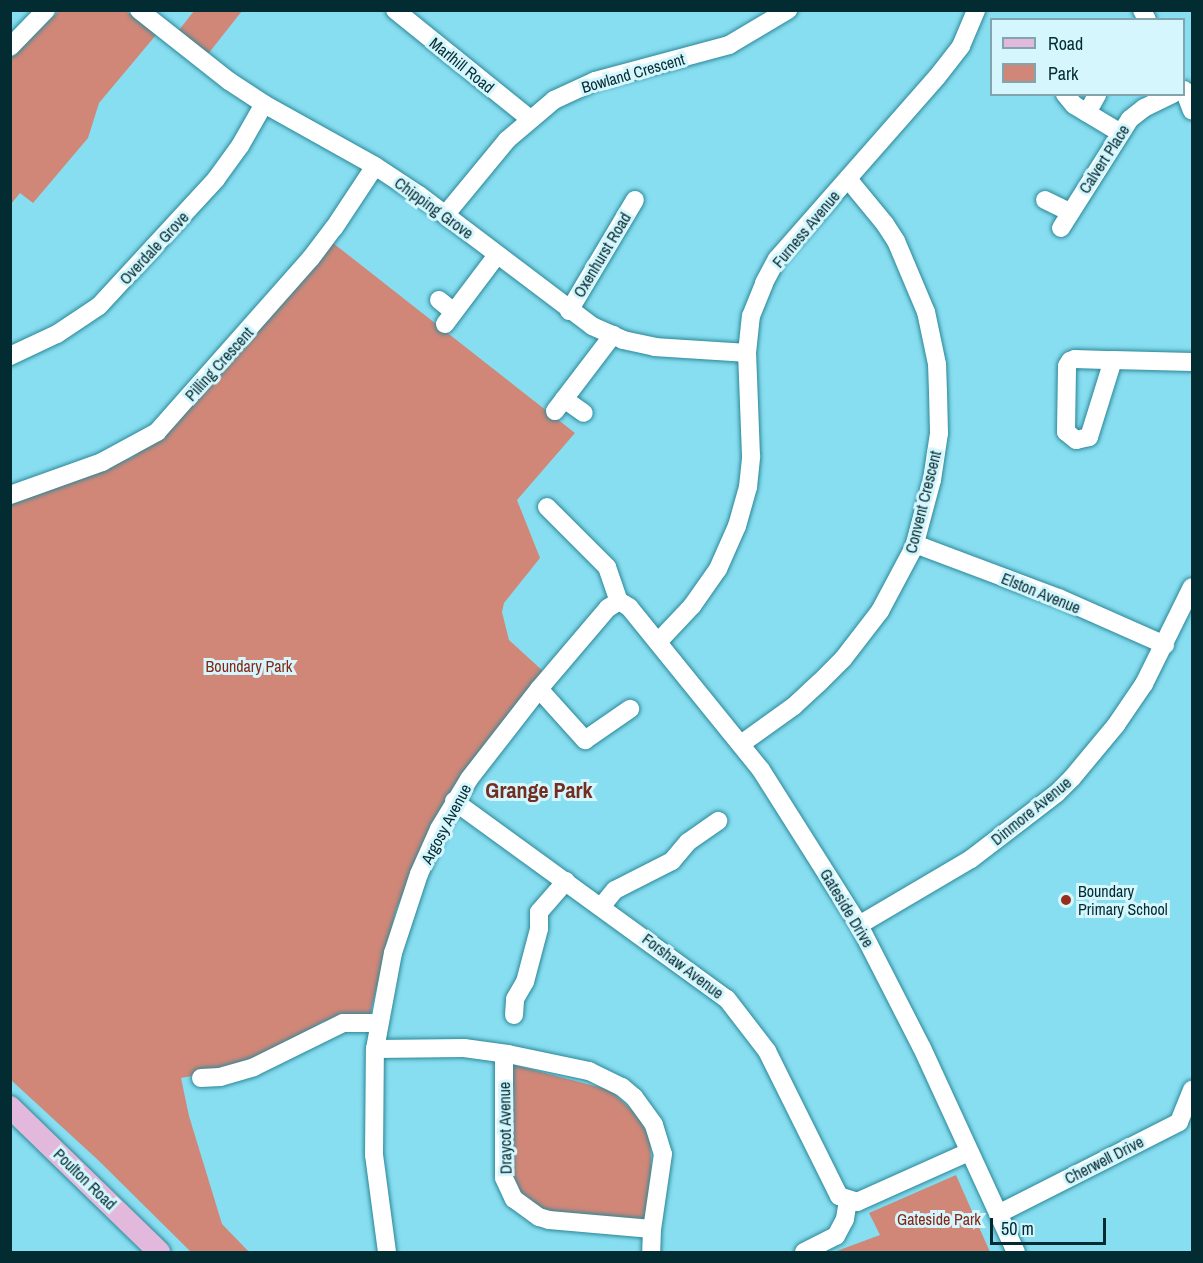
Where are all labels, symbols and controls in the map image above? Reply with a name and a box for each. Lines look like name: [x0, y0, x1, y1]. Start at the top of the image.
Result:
legend: [990, 18, 1185, 96]
text: Road: [1048, 31, 1083, 56]
street label: Marlhill Road: [426, 33, 498, 97]
street label: Bowland Crescent: [579, 49, 687, 97]
text: Park: [1048, 61, 1078, 86]
street label: Calvert Place: [1075, 121, 1133, 197]
street label: Chipping Grove: [391, 173, 477, 243]
street label: Furness Avenue: [768, 186, 844, 272]
street label: Overdale Grove: [115, 208, 193, 288]
street label: Oxenhurst Road: [569, 209, 635, 301]
street label: Pilling Crescent: [181, 323, 257, 405]
street label: Convent Crescent: [901, 449, 945, 555]
street label: Elston Avenue: [998, 568, 1084, 618]
park label: Boundary Park: [206, 656, 292, 676]
street label: Dinmore Avenue: [987, 773, 1075, 849]
district label: Grange Park: [485, 778, 593, 804]
street label: Argosy Avenue: [417, 780, 475, 868]
street label: Gateside Drive: [816, 865, 878, 951]
place label: Boundary Primary School: [1078, 881, 1168, 919]
marker: Boundary Primary School: [1059, 893, 1073, 907]
street label: Forshaw Avenue: [638, 929, 728, 1003]
street label: Draycot Avenue: [495, 1081, 515, 1175]
street label: Cherwell Drive: [1061, 1132, 1147, 1188]
street label: Poulton Road: [50, 1144, 120, 1214]
scale bar: [993, 1206, 1108, 1244]
park label: Gateside Park: [897, 1209, 981, 1229]
text: 50 m: [1001, 1216, 1034, 1241]

